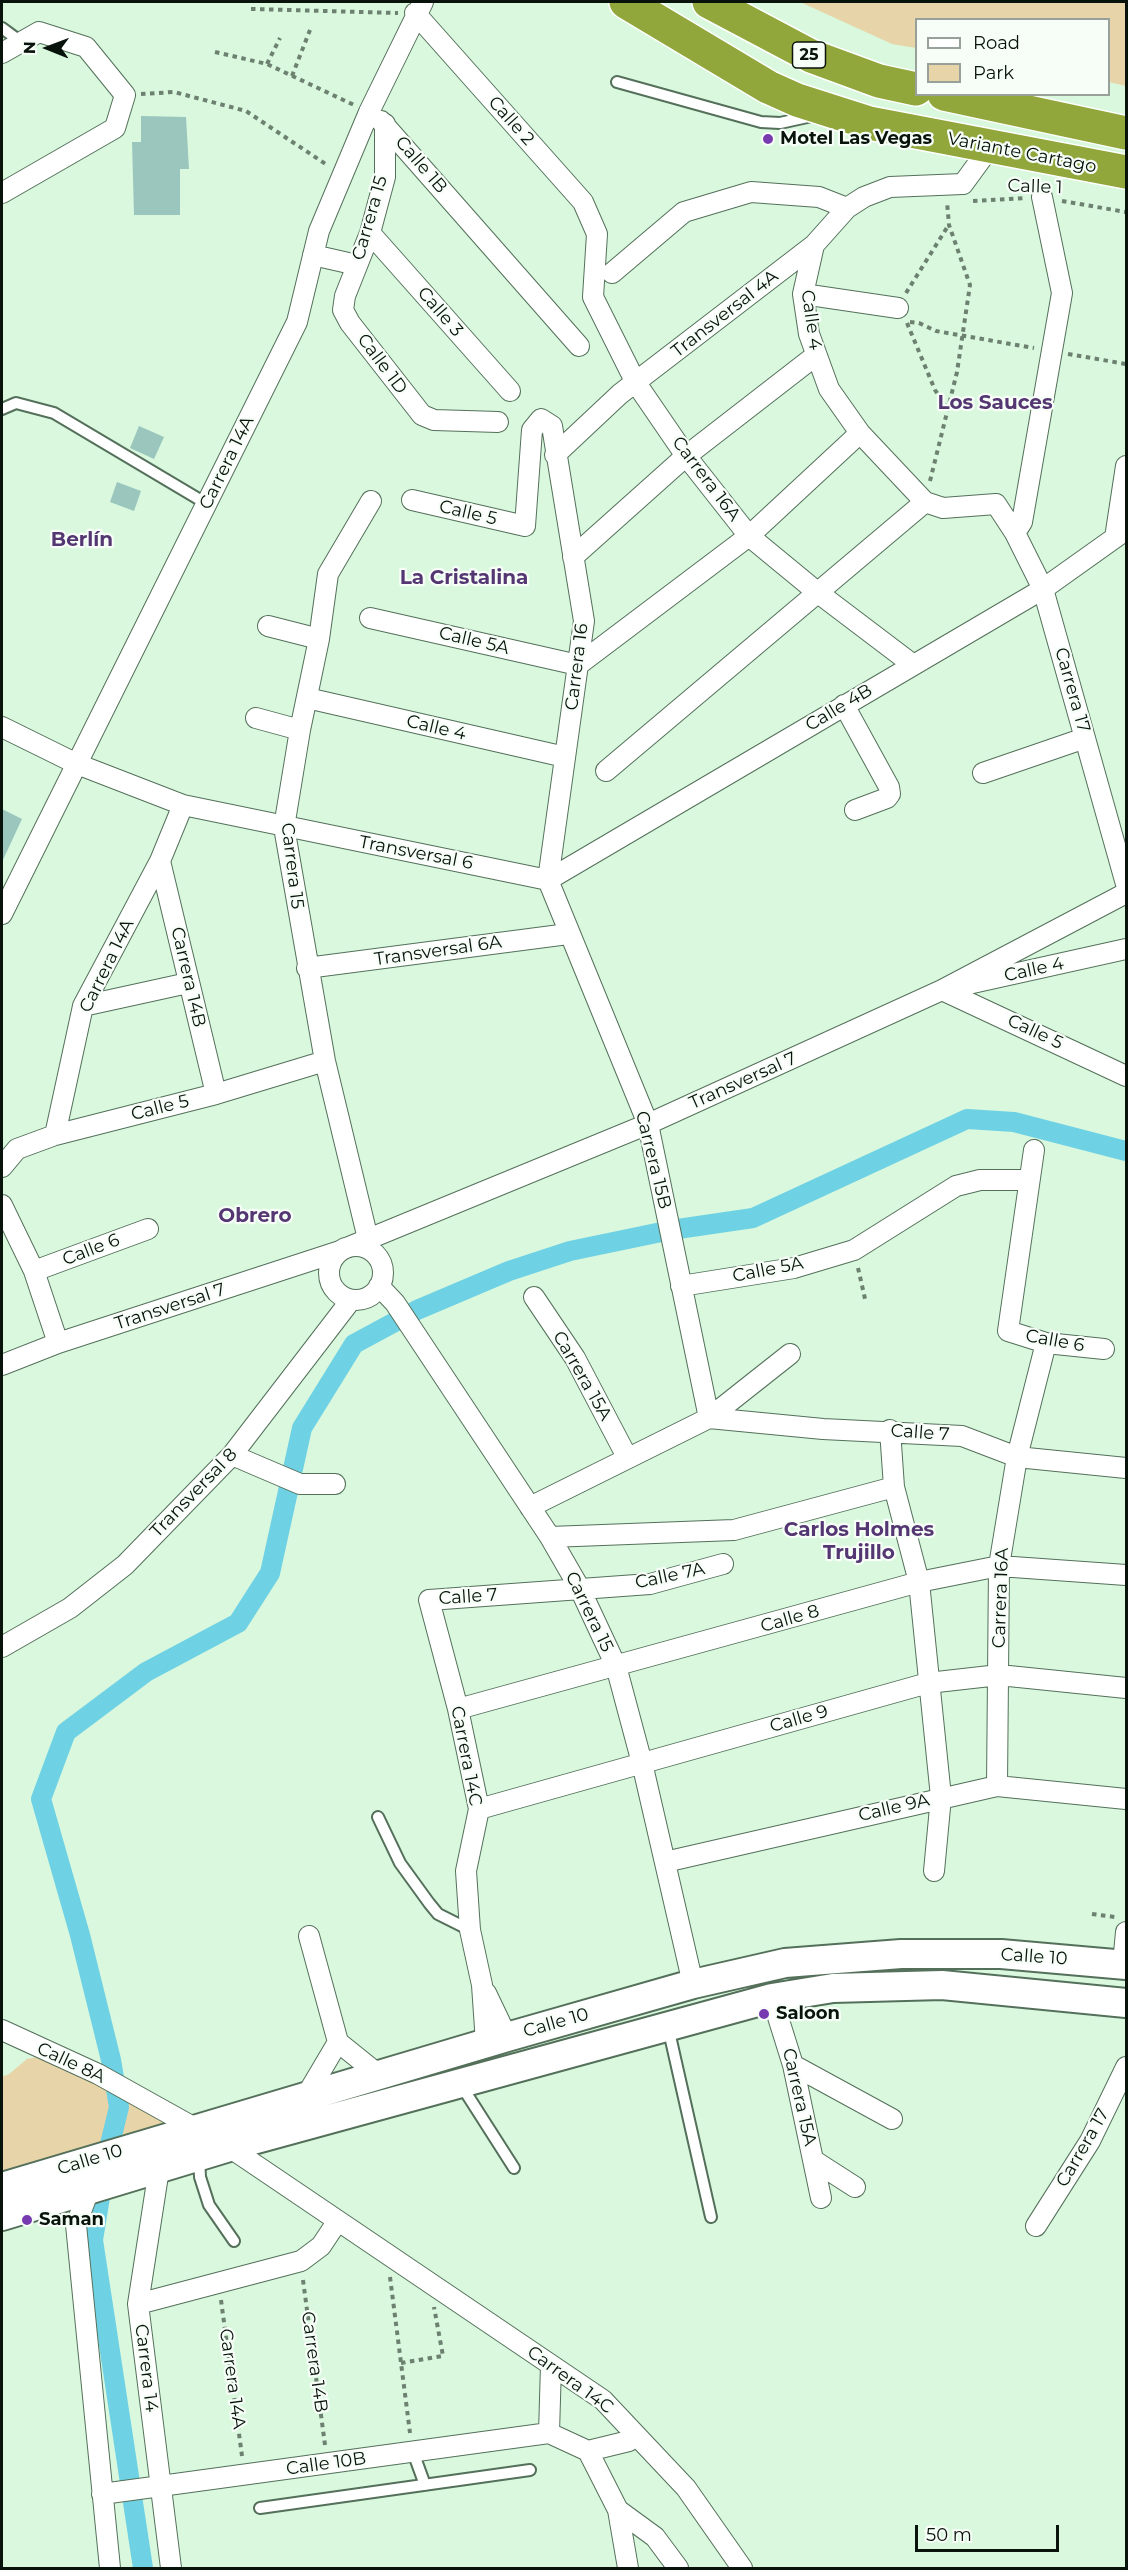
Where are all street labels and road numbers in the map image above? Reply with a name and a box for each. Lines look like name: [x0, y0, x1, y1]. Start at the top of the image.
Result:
road number: 25: [792, 42, 826, 68]
street label: Calle 2: [483, 92, 539, 150]
street label: Variante Cartago: [946, 128, 1098, 178]
street label: Calle 1B: [390, 132, 452, 198]
street label: Carrera 15: [348, 173, 392, 263]
street label: Calle 1: [1007, 175, 1063, 199]
street label: Transversal 4A: [667, 266, 783, 362]
street label: Calle 3: [413, 283, 467, 341]
street label: Calle 4: [796, 289, 826, 351]
street label: Calle 1D: [352, 330, 412, 398]
street label: Carrera 14A: [195, 413, 259, 513]
street label: Carrera 16A: [667, 432, 745, 526]
street label: Calle 5: [437, 496, 499, 530]
street label: Calle 5A: [437, 622, 511, 660]
street label: Carrera 16: [561, 622, 593, 712]
street label: Carrera 17: [1050, 645, 1094, 735]
street label: Calle 4B: [802, 680, 876, 736]
street label: Calle 4: [404, 711, 468, 745]
street label: Carrera 15: [276, 822, 308, 910]
street label: Transversal 6: [357, 831, 475, 875]
street label: Carrera 14A: [75, 916, 139, 1016]
street label: Carrera 14B: [166, 925, 210, 1029]
street label: Transversal 6A: [373, 931, 503, 971]
street label: Calle 4: [1002, 953, 1066, 987]
street label: Calle 5: [1004, 1010, 1066, 1054]
street label: Transversal 7: [686, 1048, 800, 1114]
street label: Calle 5: [129, 1090, 191, 1126]
street label: Carrera 15B: [630, 1109, 676, 1211]
street label: Calle 6: [59, 1229, 123, 1271]
street label: Calle 5A: [731, 1253, 805, 1287]
street label: Transversal 7: [112, 1279, 228, 1335]
street label: Calle 6: [1024, 1325, 1086, 1357]
street label: Carrera 15A: [548, 1327, 616, 1425]
street label: Calle 7: [890, 1420, 950, 1446]
street label: Transversal 8: [146, 1444, 242, 1542]
street label: Carrera 16A: [988, 1547, 1014, 1649]
street label: Calle 7A: [633, 1558, 707, 1594]
street label: Carrera 15: [560, 1568, 618, 1656]
street label: Calle 7: [438, 1584, 498, 1610]
street label: Calle 8: [758, 1600, 822, 1638]
street label: Calle 9: [767, 1700, 831, 1738]
street label: Carrera 14C: [446, 1704, 486, 1808]
street label: Calle 9A: [856, 1789, 932, 1827]
street label: Calle 10: [1000, 1944, 1068, 1970]
street label: Calle 10: [521, 2003, 591, 2043]
street label: Calle 8A: [33, 2038, 109, 2088]
street label: Carrera 15A: [777, 2046, 821, 2148]
street label: Carrera 17: [1052, 2105, 1114, 2191]
street label: Calle 10: [55, 2140, 125, 2180]
street label: Carrera 14B: [296, 2310, 332, 2414]
street label: Carrera 14: [130, 2323, 162, 2413]
street label: Carrera 14A: [214, 2327, 250, 2431]
street label: Carrera 14C: [523, 2341, 617, 2419]
street label: Calle 10B: [285, 2448, 367, 2480]

